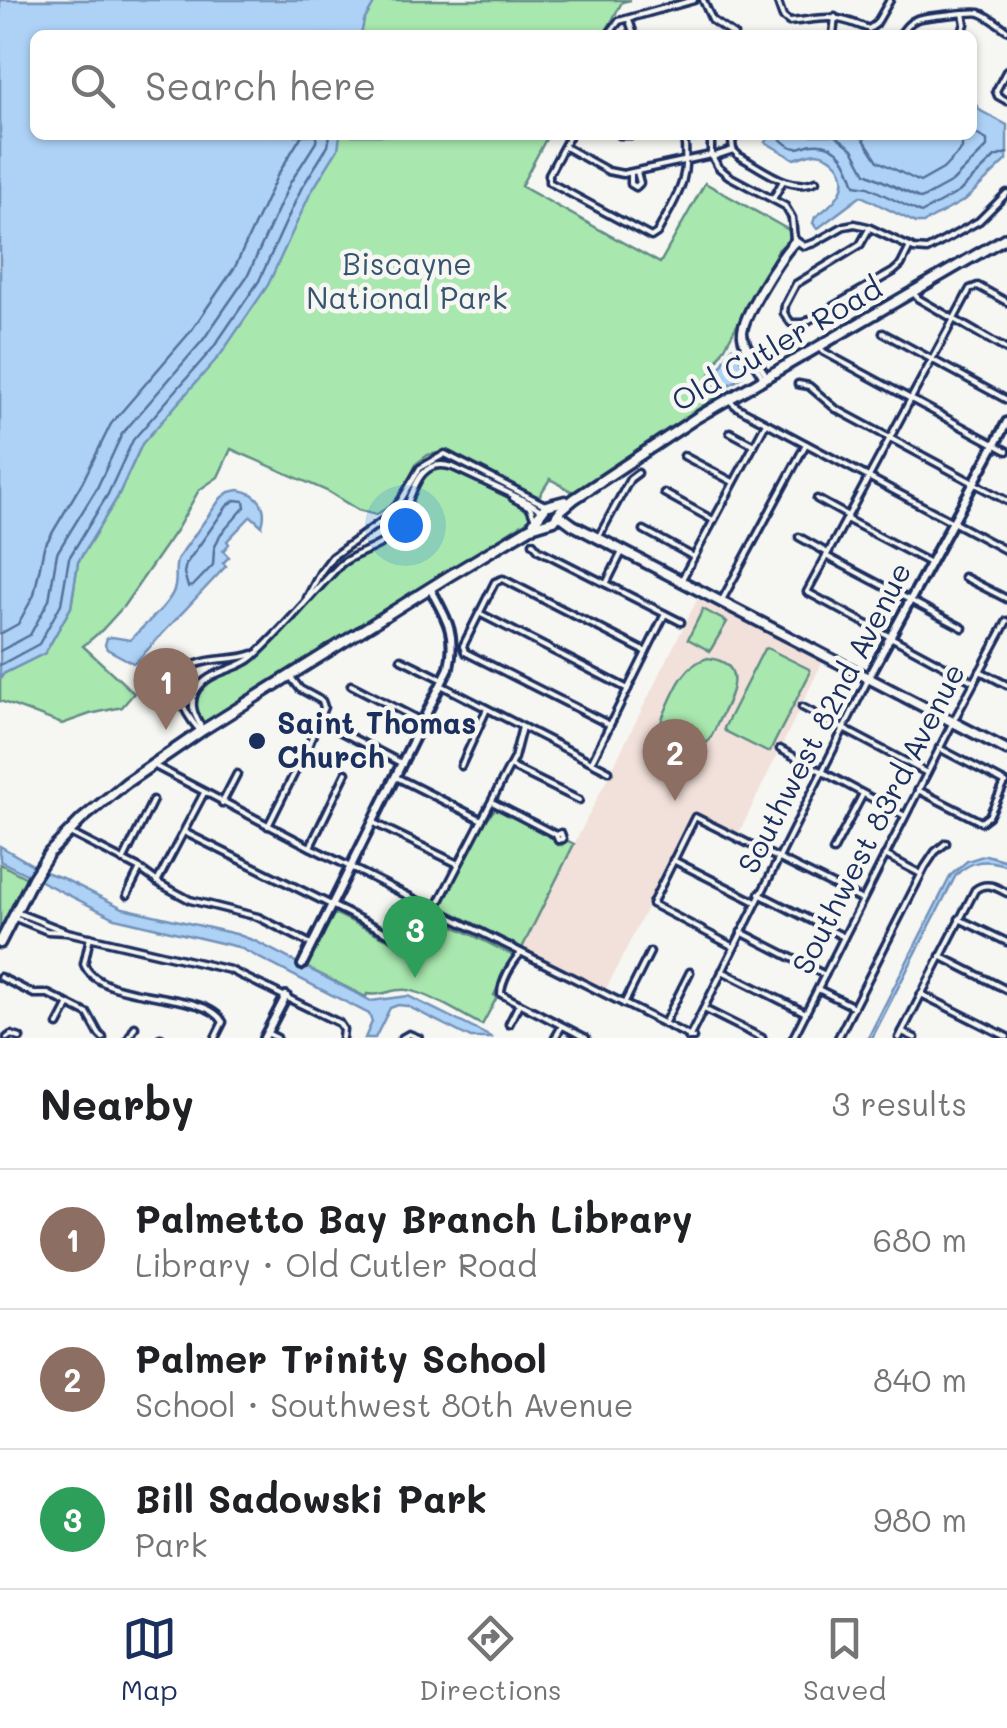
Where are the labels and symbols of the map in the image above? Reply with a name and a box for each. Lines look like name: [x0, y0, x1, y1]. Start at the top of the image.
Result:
park label: Biscayne National Park: [306, 243, 508, 317]
street label: Old Cutler Road: [664, 267, 888, 420]
your location: [380, 500, 431, 551]
street label: Southwest 82nd Avenue: [727, 555, 919, 880]
pin: 1: [134, 648, 198, 730]
street label: Southwest 83rd Avenue: [781, 656, 973, 980]
place label: Saint Thomas Church: [277, 702, 476, 776]
pin: 2: [642, 718, 708, 801]
marker: Saint Thomas Church: [246, 730, 268, 752]
pin: 3: [382, 896, 448, 978]

